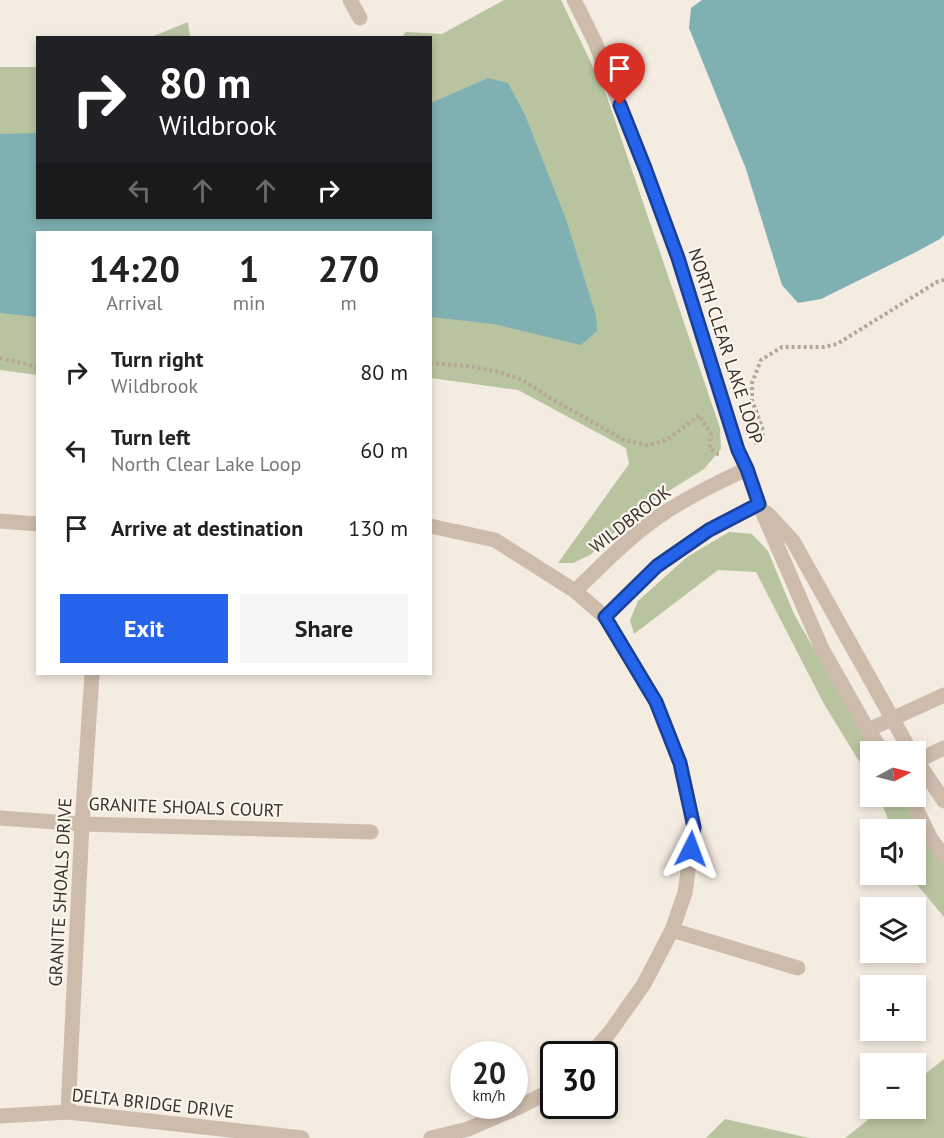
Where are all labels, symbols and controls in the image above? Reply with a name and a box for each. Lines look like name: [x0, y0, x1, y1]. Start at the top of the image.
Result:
pin: [594, 43, 645, 105]
icon: arrive: [603, 52, 636, 85]
text: 80 m: [159, 55, 251, 110]
icon: right: [60, 60, 138, 138]
text: Wildbrook: [159, 108, 277, 142]
icon: left: [123, 174, 156, 207]
icon: ahead: [186, 174, 219, 207]
icon: ahead: [249, 174, 282, 207]
icon: right: [312, 174, 345, 207]
text: 14:20: [89, 245, 180, 292]
text: 1: [239, 245, 259, 292]
text: 270: [318, 245, 379, 292]
street label: NORTH CLEAR LAKE LOOP: [683, 245, 769, 447]
text: Arrival: [106, 290, 162, 316]
text: min: [233, 290, 265, 316]
text: m: [341, 290, 357, 316]
text: Turn right: [111, 345, 203, 373]
icon: right: [60, 356, 93, 389]
text: 80 m: [360, 358, 408, 386]
text: Wildbrook: [111, 373, 198, 399]
text: Turn left: [111, 423, 191, 451]
icon: left: [60, 434, 93, 467]
text: 60 m: [360, 436, 408, 464]
text: North Clear Lake Loop: [111, 451, 301, 477]
street label: WILDBROOK: [585, 480, 675, 558]
icon: arrive: [60, 512, 93, 545]
text: Arrive at destination: [111, 514, 303, 542]
text: 130 m: [348, 514, 408, 542]
button: Exit: [60, 594, 228, 663]
button: Share: [240, 594, 408, 663]
north arrow: [860, 741, 926, 807]
map controls: [860, 741, 926, 1119]
street label: GRANITE SHOALS COURT: [88, 792, 284, 822]
street label: GRANITE SHOALS DRIVE: [44, 797, 76, 987]
position arrow: [659, 817, 723, 881]
button: sound: [860, 819, 926, 885]
button: layers: [860, 897, 926, 963]
button: +: [860, 975, 926, 1041]
speed limit sign: 30: [540, 1041, 618, 1119]
text: 20: [472, 1053, 506, 1092]
button: −: [860, 1053, 926, 1119]
street label: DELTA BRIDGE DRIVE: [71, 1083, 235, 1123]
text: km/h: [473, 1086, 505, 1105]

